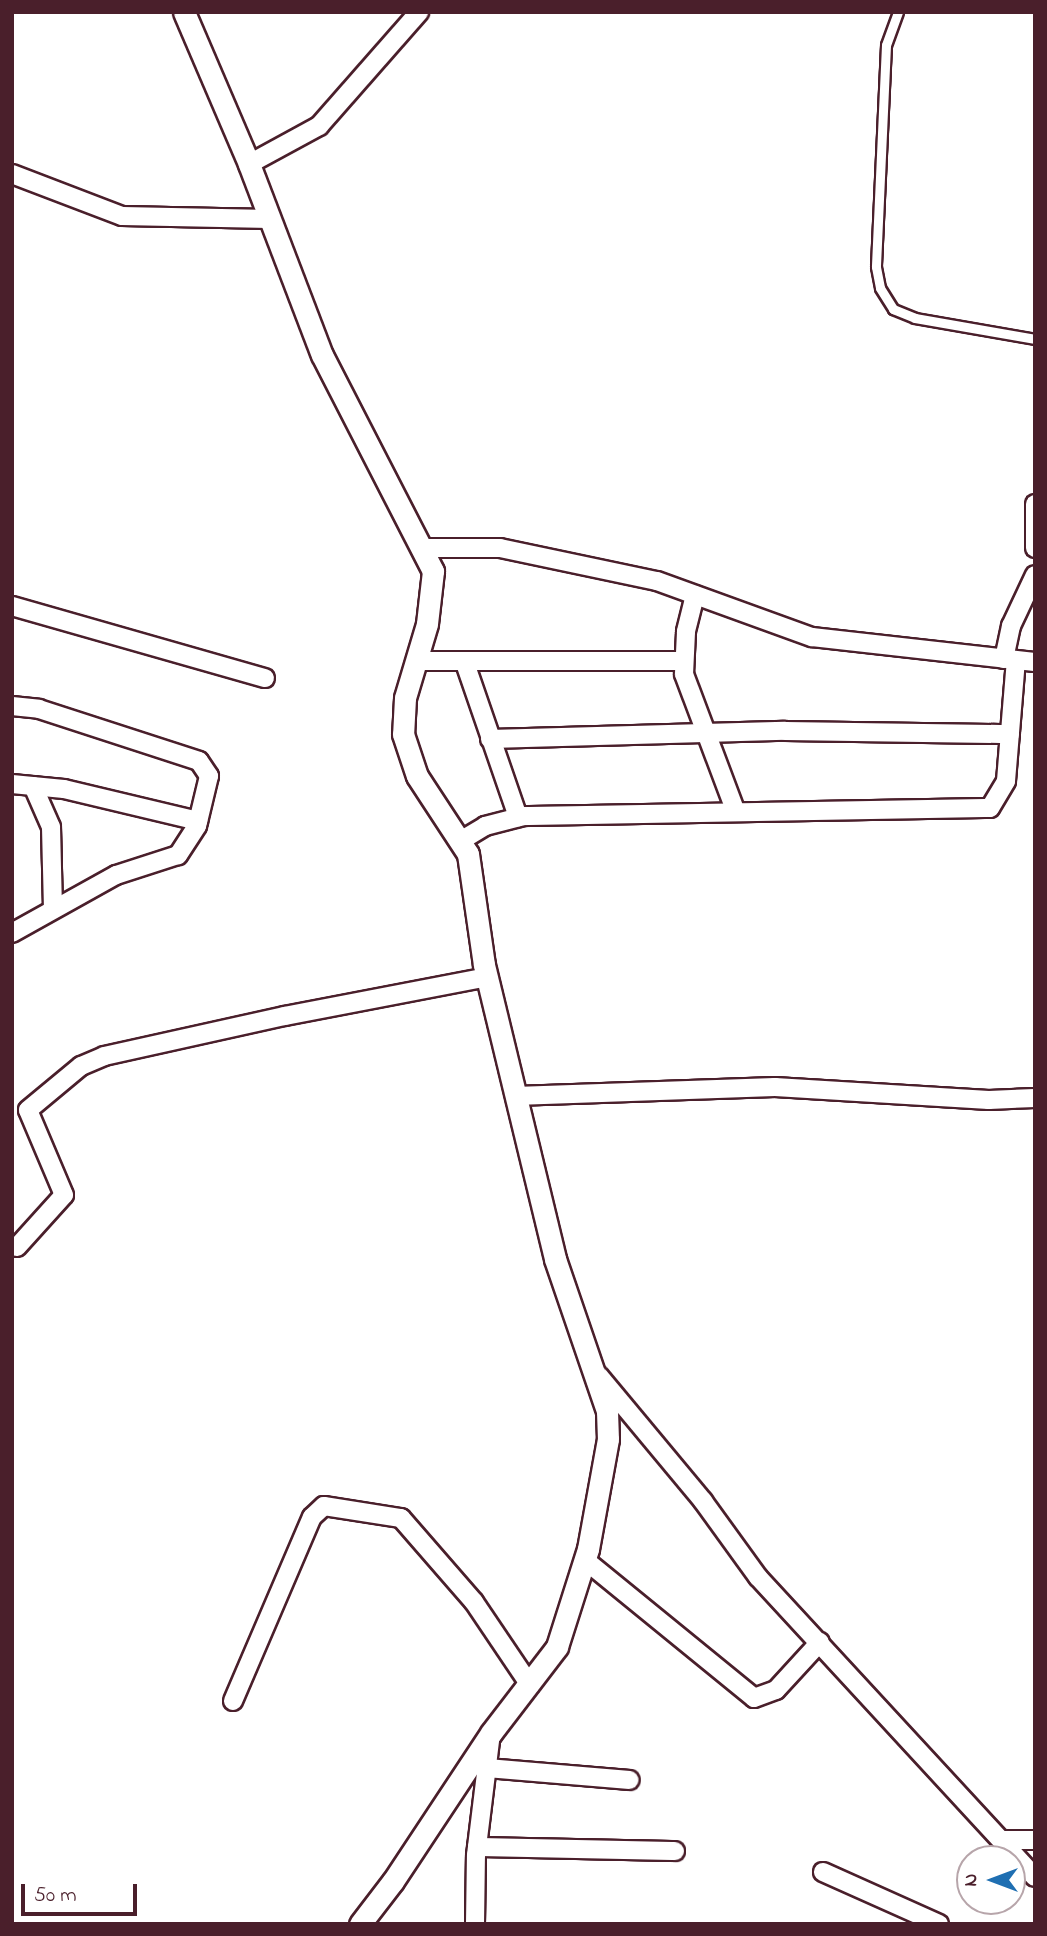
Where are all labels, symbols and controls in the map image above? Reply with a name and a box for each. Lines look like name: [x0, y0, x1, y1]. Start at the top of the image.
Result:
north arrow: [956, 1845, 1026, 1915]
scale bar: [24, 1870, 140, 1914]
text: N: [958, 1874, 985, 1886]
text: 50 m: [34, 1881, 77, 1911]

